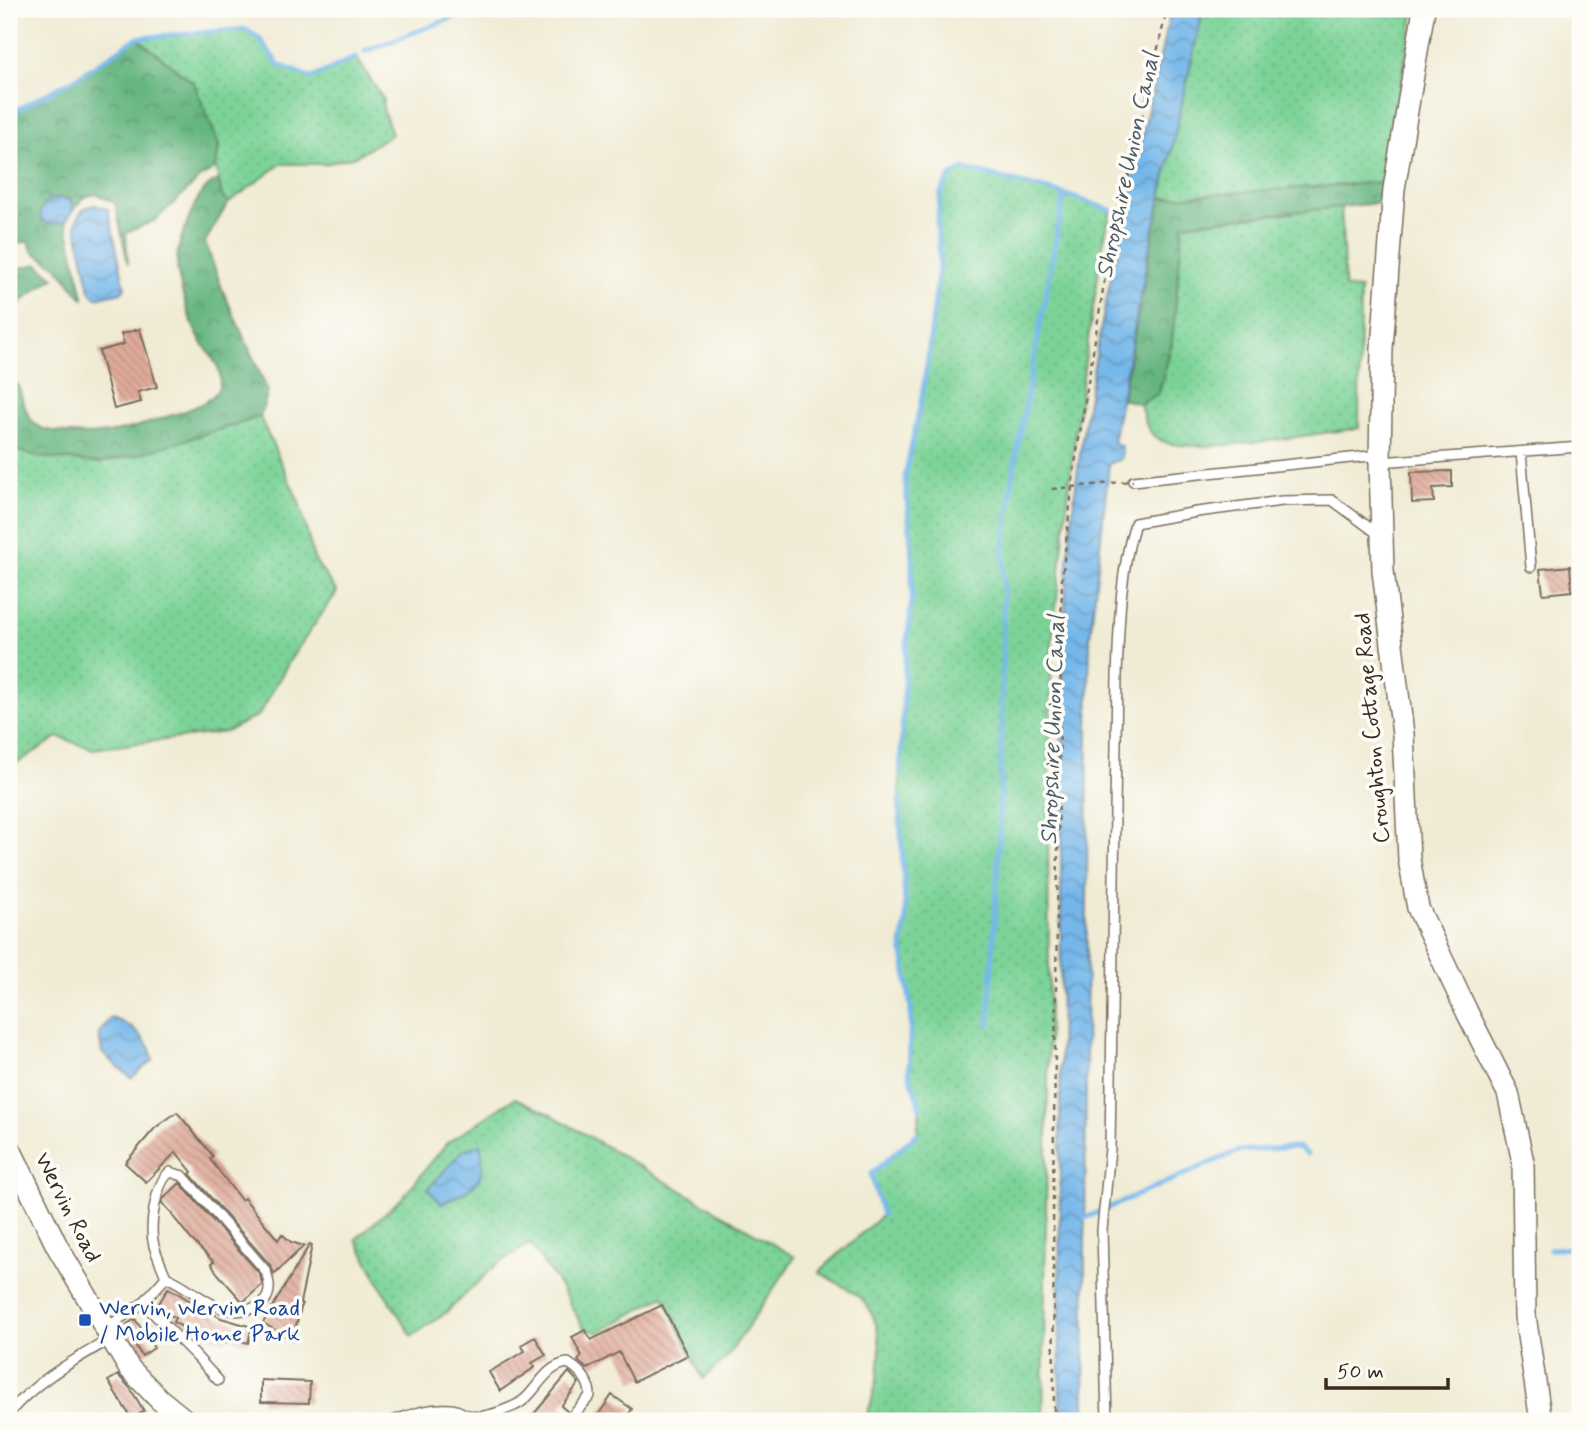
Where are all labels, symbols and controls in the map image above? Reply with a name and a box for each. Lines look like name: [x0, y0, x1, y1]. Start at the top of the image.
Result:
water label: Shropshire Union Canal: [1089, 48, 1168, 281]
street label: Croughton Cottage Road: [1348, 611, 1398, 844]
water label: Shropshire Union Canal: [1034, 613, 1073, 845]
street label: Wervin Road: [27, 1148, 108, 1268]
place label: Wervin, Wervin Road / Mobile Home Park: [99, 1294, 300, 1350]
marker: Wervin, Wervin Road / Mobile Home Park: [77, 1312, 93, 1328]
scale bar: [1326, 1346, 1449, 1390]
text: 50 m: [1337, 1358, 1384, 1386]

